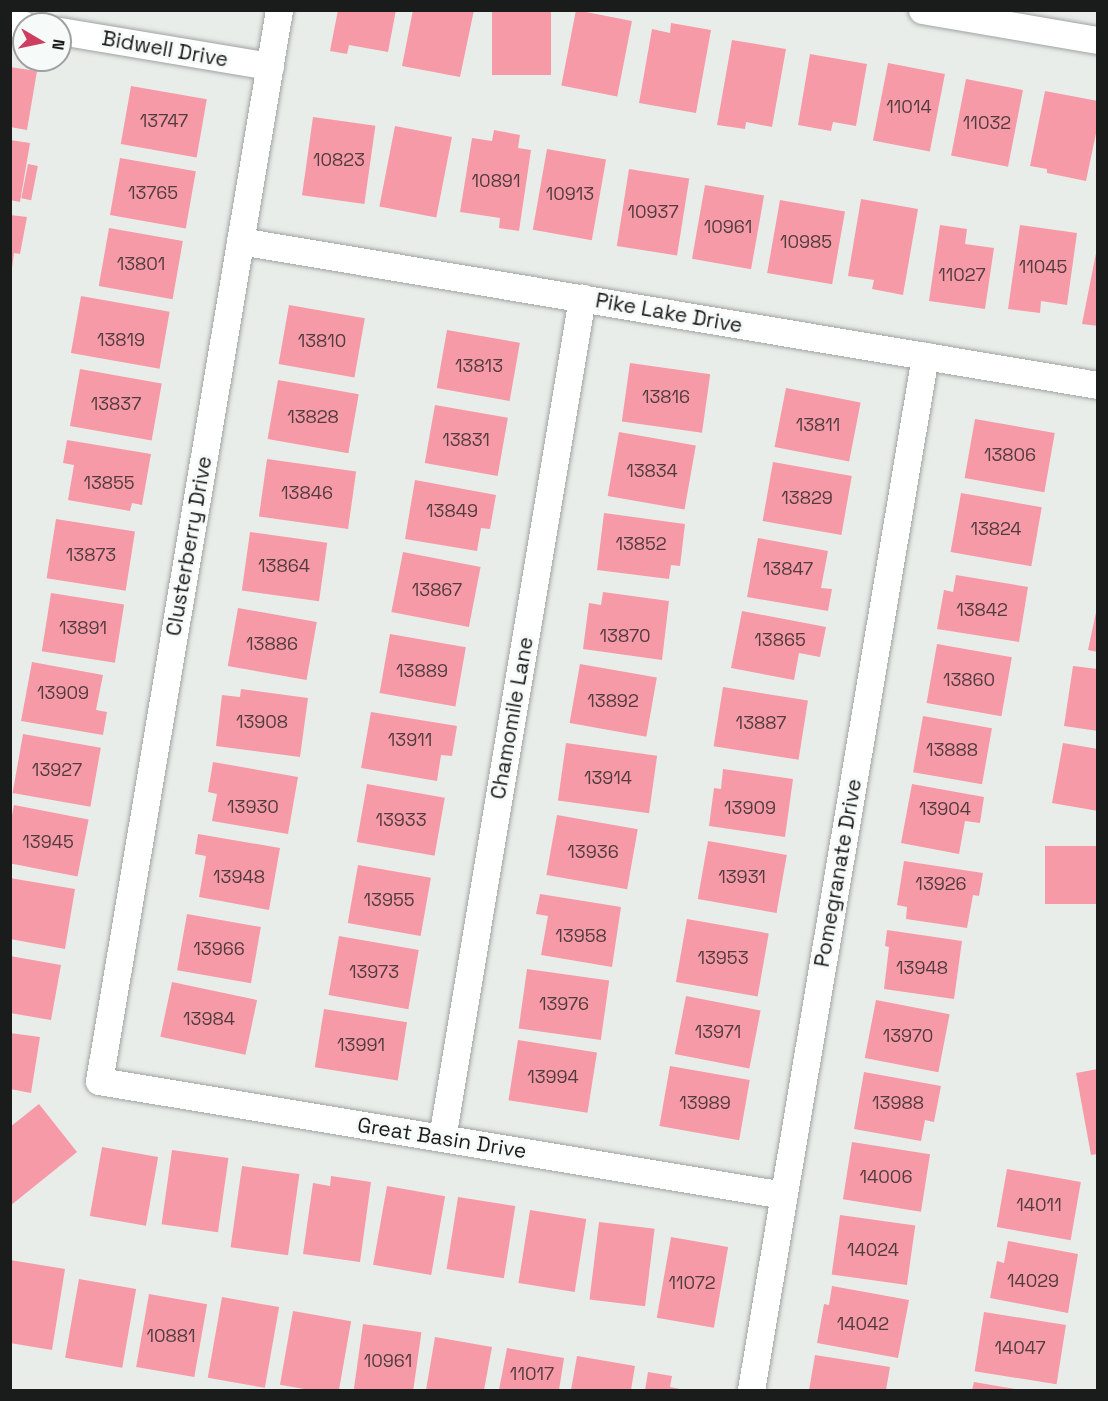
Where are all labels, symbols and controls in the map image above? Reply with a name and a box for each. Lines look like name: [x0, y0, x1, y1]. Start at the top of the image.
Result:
north arrow: [12, 12, 72, 72]
street label: Bidwell Drive: [100, 26, 230, 72]
text: N: [47, 38, 70, 52]
house number: 11014: [886, 96, 932, 118]
house number: 13747: [140, 110, 188, 132]
house number: 11032: [963, 112, 1011, 134]
house number: 10823: [313, 149, 365, 171]
house number: 10891: [472, 170, 520, 192]
house number: 13765: [128, 182, 178, 204]
house number: 10913: [546, 183, 594, 205]
house number: 10937: [627, 201, 679, 223]
house number: 10961: [704, 216, 752, 238]
house number: 10985: [780, 231, 832, 253]
house number: 13801: [117, 253, 165, 275]
house number: 11045: [1019, 256, 1067, 278]
house number: 11027: [938, 264, 986, 286]
street label: Pike Lake Drive: [594, 288, 744, 338]
house number: 13819: [97, 329, 145, 351]
house number: 13810: [298, 330, 346, 352]
house number: 13813: [455, 355, 503, 377]
house number: 13816: [642, 386, 690, 408]
house number: 13837: [91, 393, 141, 415]
house number: 13828: [287, 406, 339, 428]
house number: 13811: [796, 414, 840, 436]
house number: 13831: [442, 429, 490, 451]
house number: 13806: [984, 444, 1036, 466]
street label: Clusterberry Drive: [161, 454, 217, 638]
house number: 13834: [626, 460, 678, 482]
house number: 13855: [83, 472, 135, 494]
house number: 13846: [281, 482, 333, 504]
house number: 13829: [781, 487, 833, 509]
house number: 13849: [426, 500, 478, 522]
house number: 13824: [970, 518, 1022, 540]
house number: 13852: [615, 533, 667, 555]
house number: 13873: [66, 544, 116, 566]
house number: 13864: [258, 555, 310, 577]
house number: 13847: [763, 558, 813, 580]
house number: 13867: [412, 579, 462, 601]
house number: 13842: [956, 599, 1008, 621]
house number: 13891: [59, 617, 107, 639]
house number: 13870: [600, 625, 650, 647]
house number: 13865: [754, 629, 806, 651]
house number: 13886: [246, 633, 298, 655]
street label: Chamomile Lane: [485, 635, 539, 801]
house number: 13889: [396, 660, 448, 682]
house number: 13860: [943, 669, 995, 691]
house number: 13909: [37, 682, 89, 704]
house number: 13892: [587, 690, 639, 712]
house number: 13908: [236, 711, 288, 733]
house number: 13887: [736, 712, 786, 734]
house number: 13911: [388, 729, 432, 751]
house number: 13888: [926, 739, 978, 761]
house number: 13927: [32, 759, 82, 781]
house number: 13914: [584, 767, 632, 789]
street label: Pomegranate Drive: [809, 777, 867, 969]
house number: 13930: [227, 796, 279, 818]
house number: 13909: [724, 797, 776, 819]
house number: 13904: [919, 798, 971, 820]
house number: 13933: [375, 809, 427, 831]
house number: 13945: [22, 831, 74, 853]
house number: 13936: [567, 841, 619, 863]
house number: 13948: [213, 866, 265, 888]
house number: 13931: [718, 866, 766, 888]
house number: 13926: [915, 873, 967, 895]
house number: 13955: [364, 889, 414, 911]
house number: 13958: [555, 925, 607, 947]
house number: 13966: [193, 938, 245, 960]
house number: 13953: [697, 947, 749, 969]
house number: 13948: [896, 957, 948, 979]
house number: 13973: [349, 961, 399, 983]
house number: 13976: [539, 993, 589, 1015]
house number: 13984: [183, 1008, 235, 1030]
house number: 13971: [695, 1021, 741, 1043]
house number: 13970: [883, 1025, 933, 1047]
house number: 13991: [337, 1034, 385, 1056]
house number: 13994: [527, 1066, 579, 1088]
house number: 13989: [679, 1092, 731, 1114]
house number: 13988: [872, 1092, 924, 1114]
street label: Great Basin Drive: [356, 1112, 528, 1164]
house number: 14006: [860, 1166, 912, 1188]
house number: 14011: [1016, 1194, 1062, 1216]
house number: 14024: [847, 1239, 899, 1261]
house number: 14029: [1007, 1270, 1059, 1292]
house number: 11072: [668, 1272, 716, 1294]
house number: 14042: [837, 1313, 889, 1335]
house number: 10881: [146, 1325, 196, 1347]
house number: 14047: [994, 1337, 1046, 1359]
house number: 10961: [364, 1350, 412, 1372]
house number: 11017: [510, 1363, 554, 1385]

